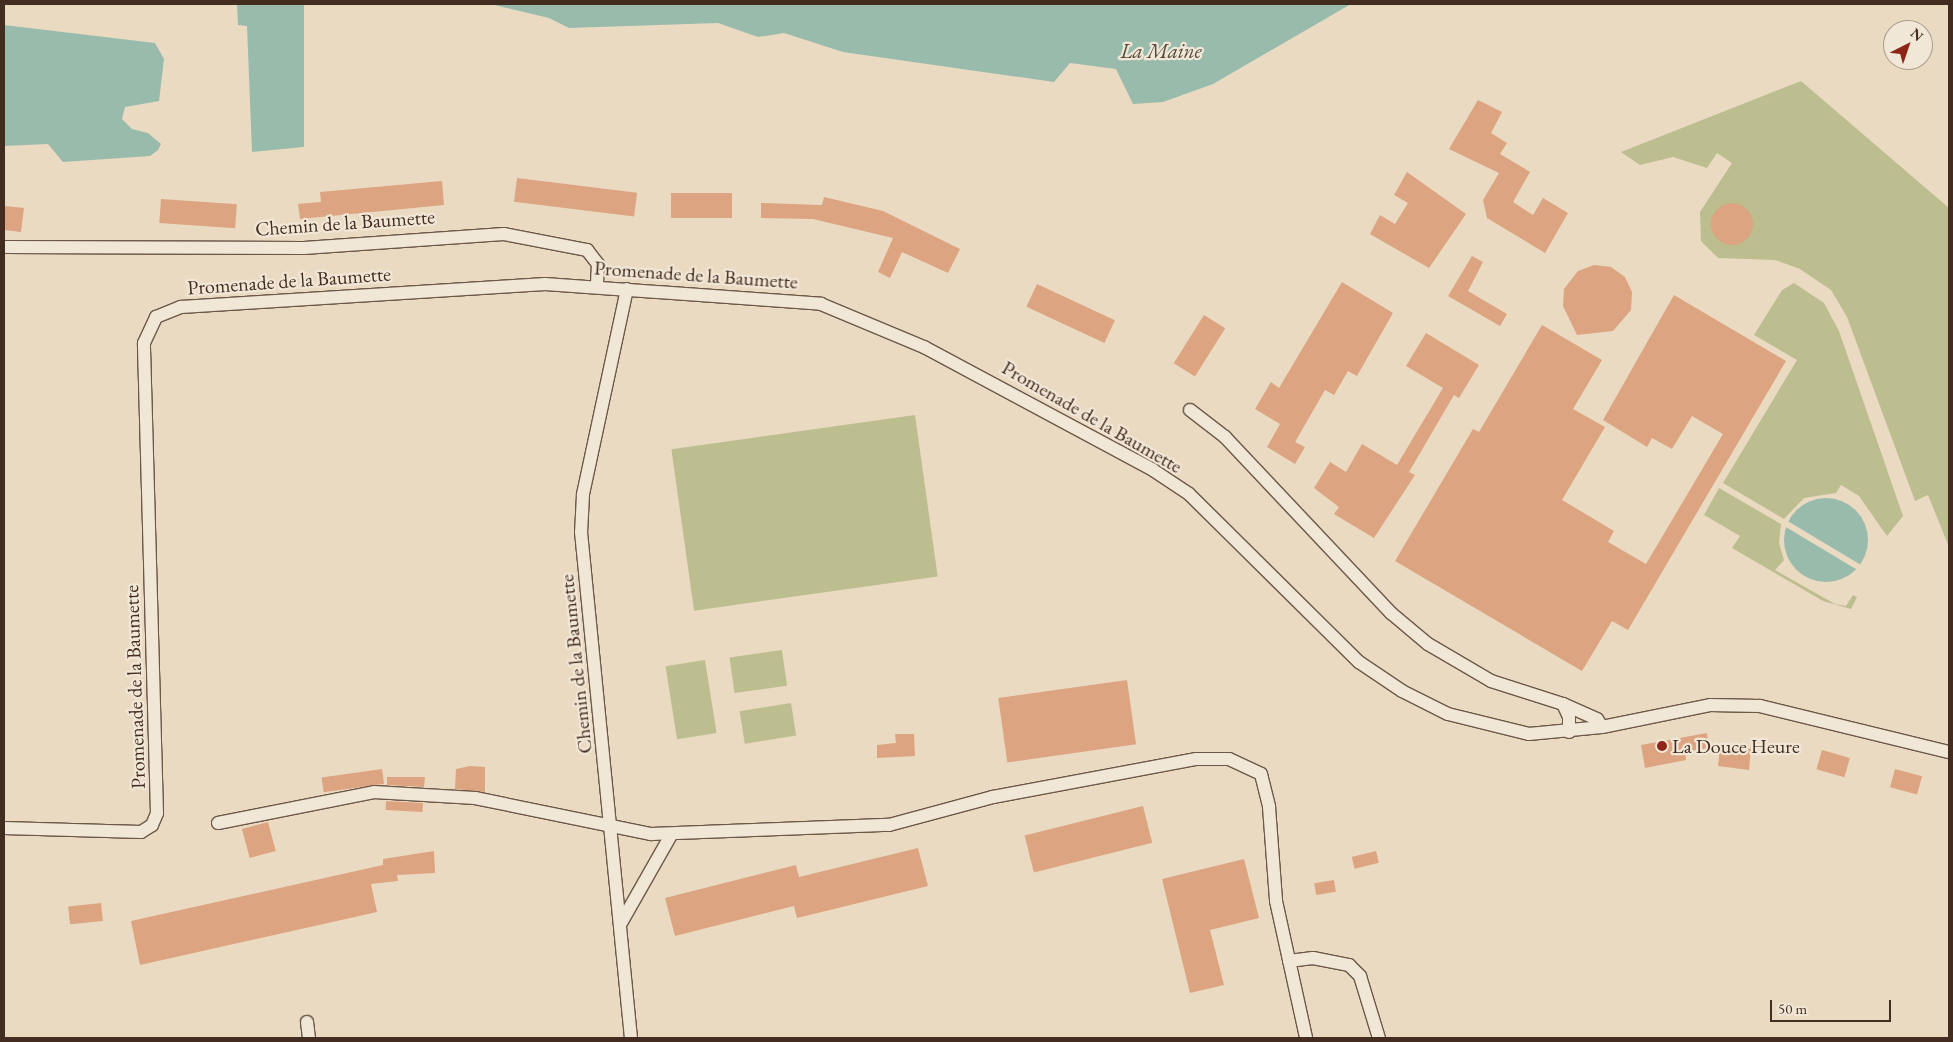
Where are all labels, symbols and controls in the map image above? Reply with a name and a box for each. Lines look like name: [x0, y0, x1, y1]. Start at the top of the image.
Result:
north arrow: [1883, 20, 1933, 70]
text: N: [1907, 24, 1927, 45]
water label: La Maine: [1120, 38, 1202, 64]
street label: Chemin de la Baumette: [254, 205, 436, 241]
street label: Promenade de la Baumette: [593, 256, 799, 294]
street label: Promenade de la Baumette: [186, 262, 392, 300]
street label: Promenade de la Baumette: [998, 356, 1186, 478]
street label: Chemin de la Baumette: [555, 573, 597, 755]
street label: Promenade de la Baumette: [119, 585, 151, 789]
place label: La Douce Heure: [1672, 734, 1800, 758]
marker: La Douce Heure: [1656, 740, 1668, 752]
scale bar: [1773, 990, 1894, 1022]
text: 50 m: [1778, 999, 1807, 1018]

